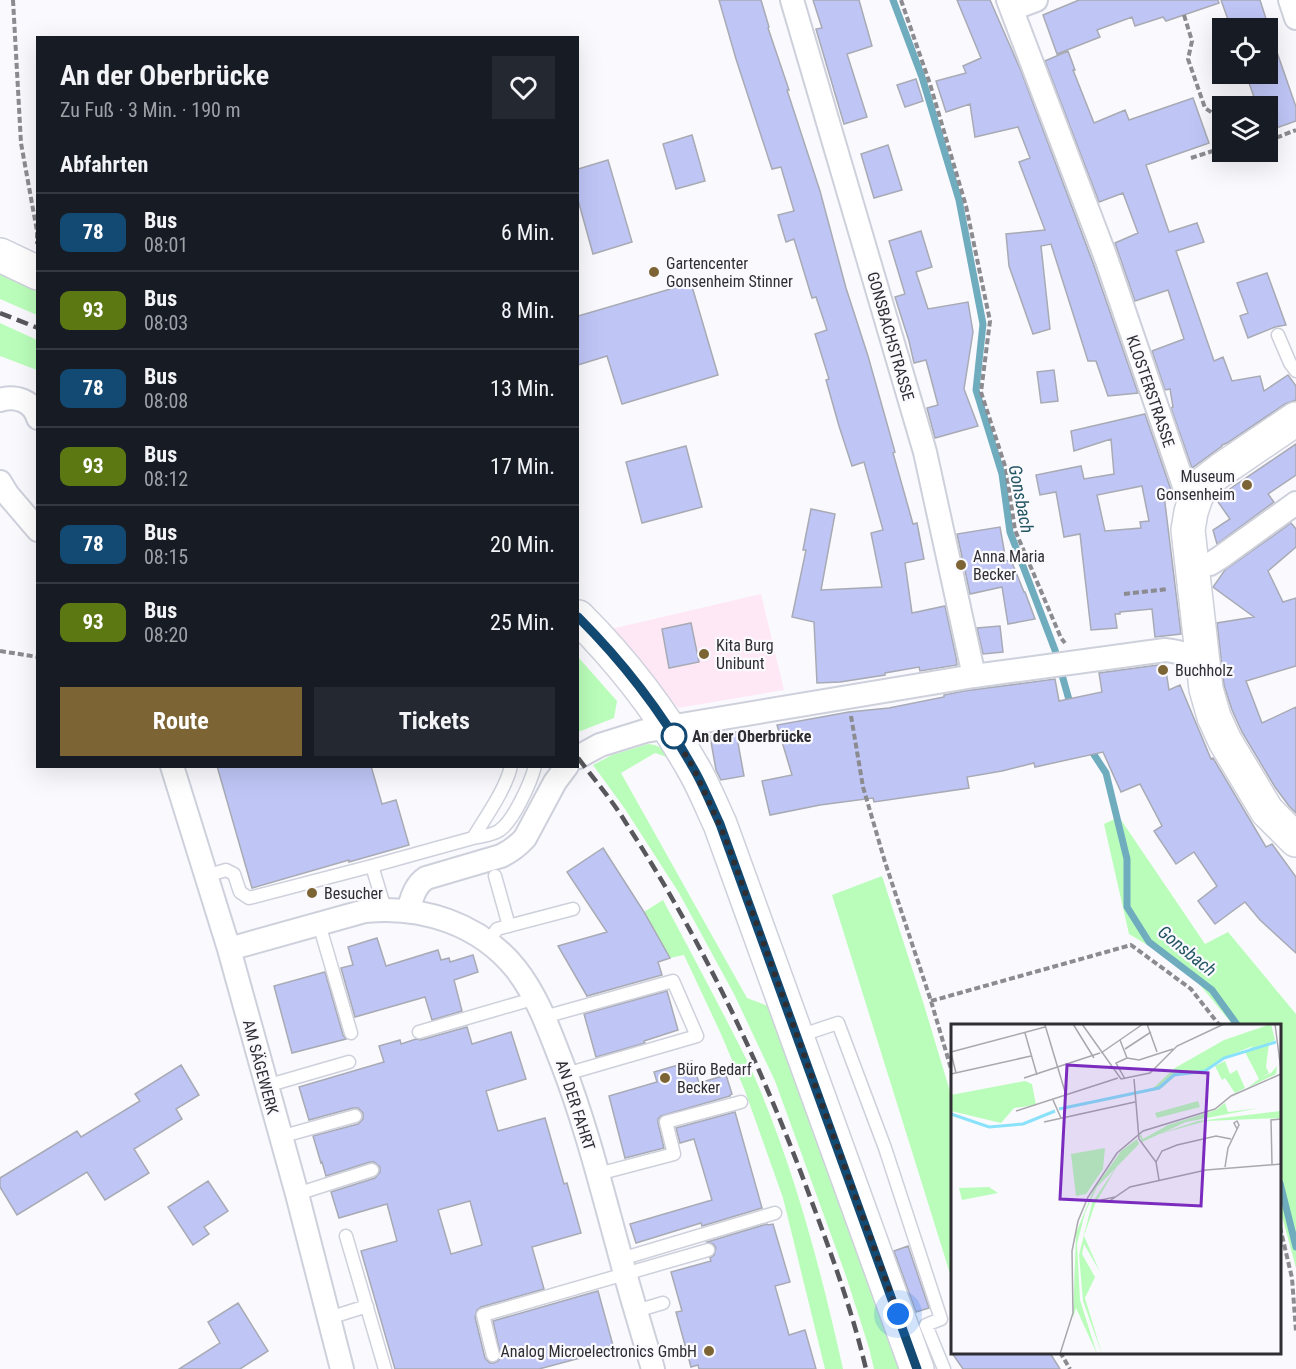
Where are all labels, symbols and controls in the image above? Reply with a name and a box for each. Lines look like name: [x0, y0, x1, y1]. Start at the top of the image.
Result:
map controls: [1212, 18, 1278, 162]
button: locate: [1212, 18, 1278, 84]
button: heart: [492, 56, 555, 119]
text: An der Oberbrücke: [60, 59, 269, 92]
button: layers: [1212, 96, 1278, 162]
text: Zu Fuß · 3 Min. · 190 m: [60, 98, 241, 122]
text: Abfahrten: [60, 152, 148, 177]
text: Bus: [144, 208, 177, 233]
text: 78: [82, 220, 104, 244]
text: 6 Min.: [501, 220, 555, 245]
text: 08:01: [144, 233, 188, 257]
place label: Gartencenter Gonsenheim Stinner: [666, 254, 793, 291]
marker: Gartencenter Gonsenheim Stinner: [647, 265, 661, 279]
street label: GONSBACHSTRASSE: [863, 270, 918, 403]
text: Bus: [144, 286, 177, 311]
text: 93: [82, 298, 104, 322]
text: 8 Min.: [501, 298, 555, 323]
text: 08:03: [144, 311, 188, 335]
street label: KLOSTERSTRASSE: [1122, 333, 1179, 450]
text: Bus: [144, 364, 177, 389]
text: 78: [82, 376, 104, 400]
text: 13 Min.: [490, 376, 555, 401]
text: 08:08: [144, 389, 188, 413]
text: Bus: [144, 442, 177, 467]
text: 93: [82, 454, 104, 478]
text: 17 Min.: [490, 454, 555, 479]
water label: Gonsbach: [1005, 463, 1038, 535]
text: 08:12: [144, 467, 188, 491]
place label: Museum Gonsenheim: [1156, 467, 1235, 504]
marker: Museum Gonsenheim: [1240, 478, 1254, 492]
text: Bus: [144, 520, 177, 545]
text: 78: [82, 532, 104, 556]
text: 20 Min.: [490, 532, 555, 557]
text: 08:15: [144, 545, 188, 569]
place label: Anna Maria Becker: [973, 547, 1045, 584]
marker: Anna Maria Becker: [954, 558, 968, 572]
text: Bus: [144, 598, 177, 623]
text: 93: [82, 610, 104, 634]
text: 25 Min.: [490, 610, 555, 635]
text: 08:20: [144, 623, 188, 647]
place label: Kita Burg Unibunt: [716, 636, 774, 673]
marker: Kita Burg Unibunt: [697, 647, 711, 661]
place label: Buchholz: [1175, 661, 1233, 680]
marker: Buchholz: [1156, 663, 1170, 677]
button: Route: [60, 687, 302, 756]
button: Tickets: [314, 687, 555, 756]
marker: An der Oberbrücke: [661, 723, 687, 749]
place label: An der Oberbrücke: [692, 727, 812, 746]
place label: Besucher: [324, 884, 383, 903]
marker: Besucher: [305, 886, 319, 900]
water label: Gonsbach: [1154, 921, 1221, 980]
street label: AM SÄGEWERK: [239, 1018, 282, 1117]
inset map: [951, 1024, 1281, 1354]
street label: AN DER FAHRT: [552, 1058, 599, 1153]
place label: Büro Bedarf Becker: [677, 1060, 752, 1097]
marker: Büro Bedarf Becker: [658, 1071, 672, 1085]
your location: [883, 1299, 913, 1329]
place label: Analog Microelectronics GmbH: [501, 1342, 697, 1361]
marker: Analog Microelectronics GmbH: [702, 1344, 716, 1358]

